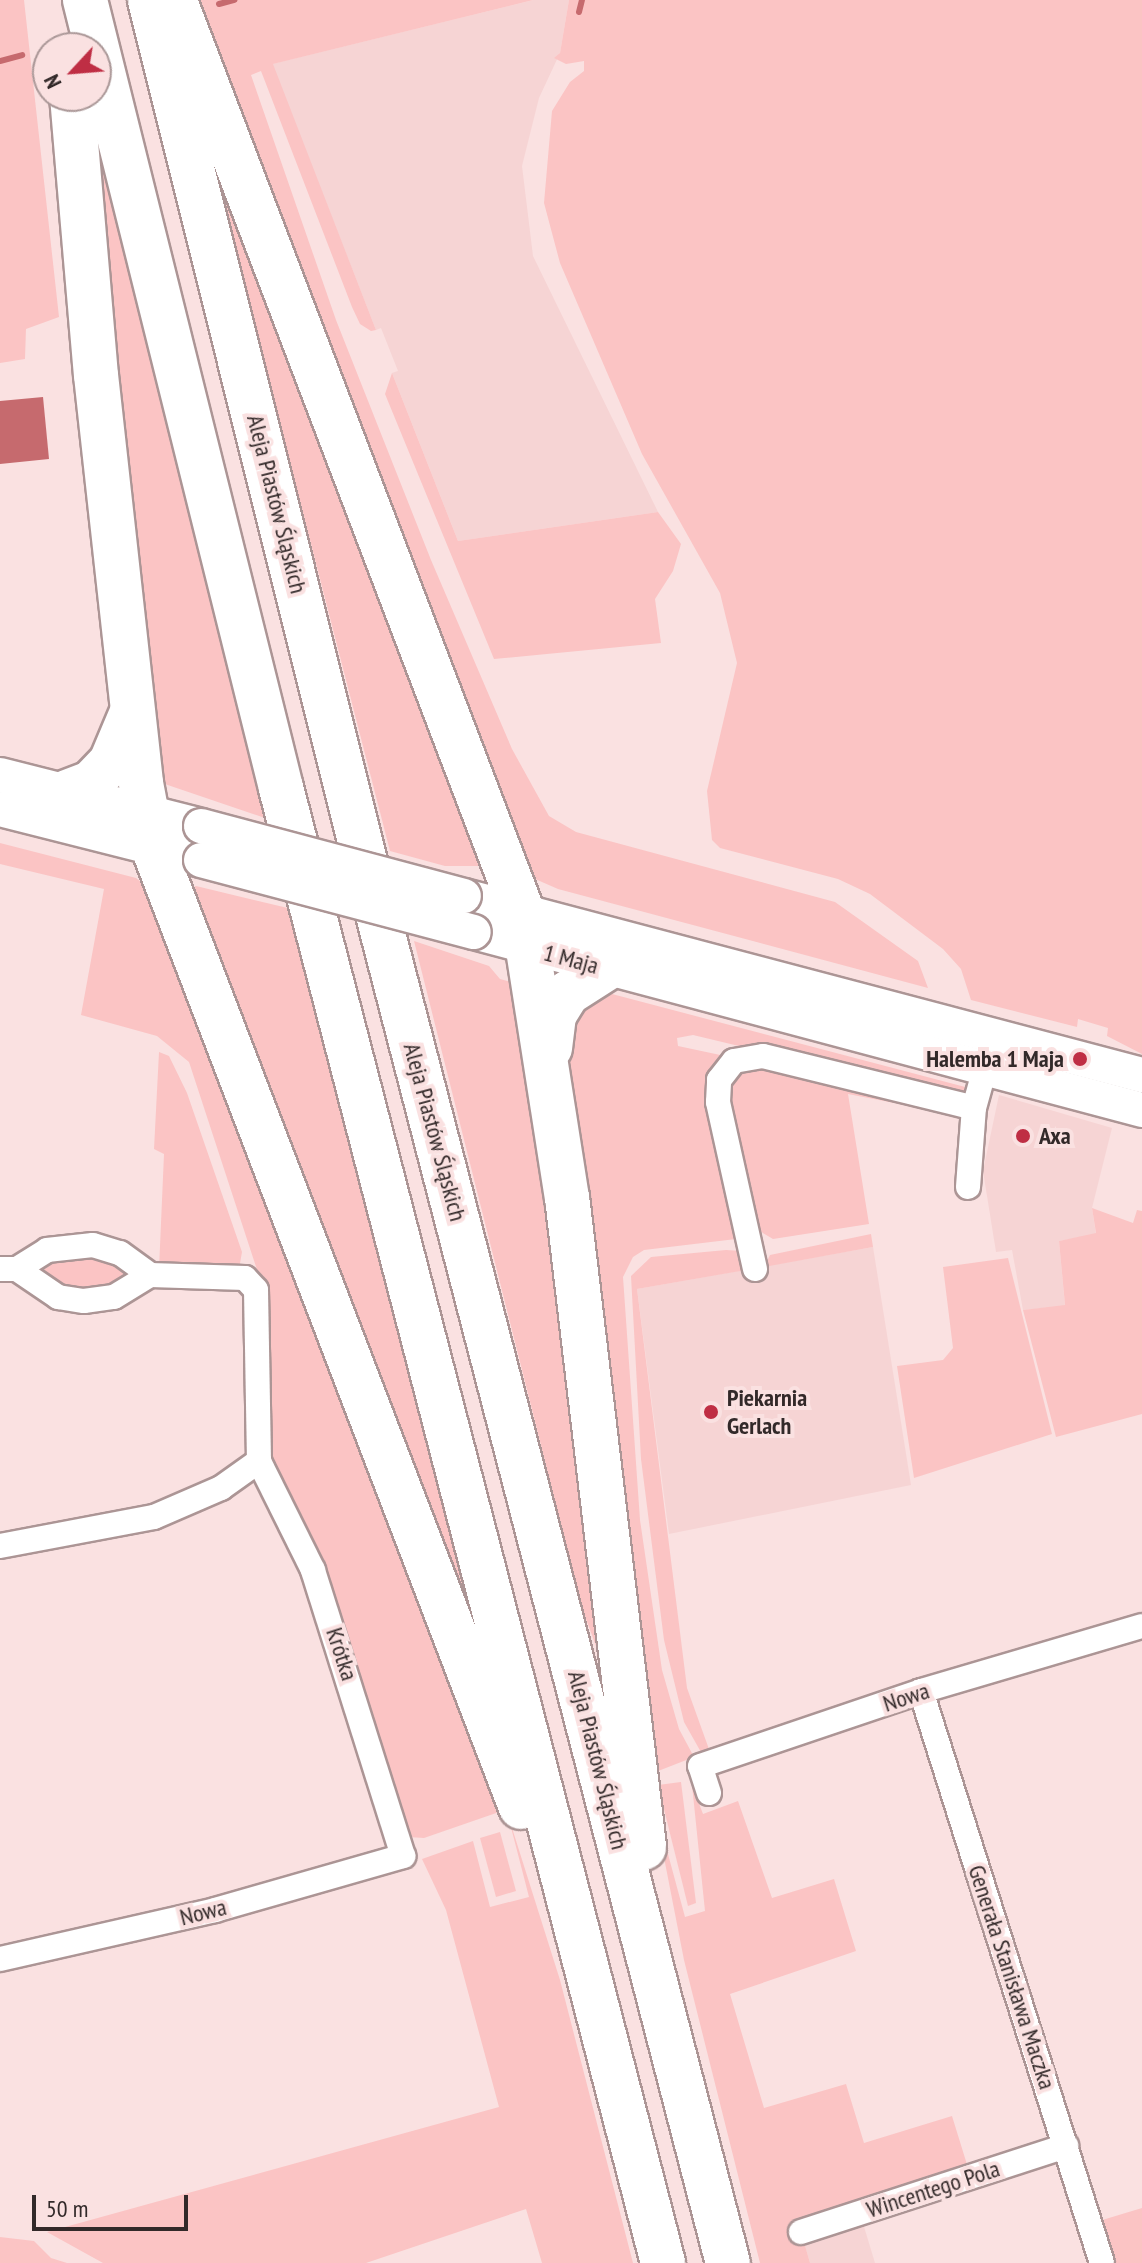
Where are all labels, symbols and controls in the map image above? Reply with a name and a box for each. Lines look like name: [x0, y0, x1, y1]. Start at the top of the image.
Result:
north arrow: [32, 32, 112, 112]
text: N: [37, 70, 67, 93]
street label: Aleja Piastów Śląskich: [241, 412, 313, 596]
street label: 1 Maja: [540, 938, 602, 980]
street label: Aleja Piastów Śląskich: [397, 1040, 473, 1224]
place label: Halemba 1 Maja: [926, 1045, 1064, 1073]
marker: Halemba 1 Maja: [1071, 1050, 1089, 1068]
place label: Axa: [1039, 1122, 1071, 1150]
marker: Axa: [1014, 1127, 1032, 1145]
place label: Piekarnia Gerlach: [727, 1384, 807, 1440]
marker: Piekarnia Gerlach: [702, 1403, 720, 1421]
street label: Krótka: [320, 1624, 364, 1684]
street label: Aleja Piastów Śląskich: [562, 1668, 634, 1852]
street label: Nowa: [879, 1676, 933, 1718]
street label: Generała Stanisława Maczka: [962, 1861, 1062, 2093]
street label: Nowa: [177, 1892, 229, 1932]
street label: Wincentego Pola: [863, 2154, 1003, 2224]
scale bar: [36, 2179, 192, 2229]
text: 50 m: [46, 2193, 88, 2224]

